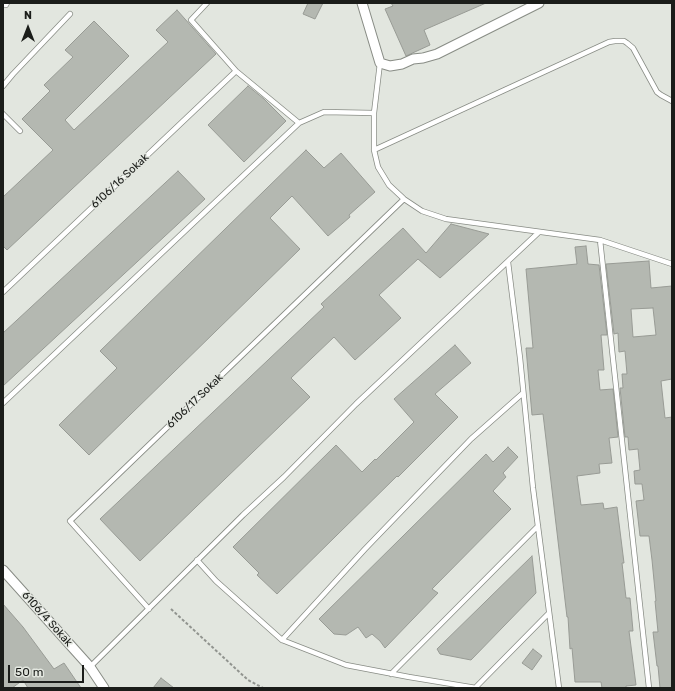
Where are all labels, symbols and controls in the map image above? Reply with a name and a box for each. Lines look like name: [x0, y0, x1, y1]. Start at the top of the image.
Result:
north arrow: [8, 8, 48, 48]
text: N: [24, 9, 32, 22]
street label: 6106/16 Sokak: [88, 151, 152, 211]
street label: 6106/17 Sokak: [164, 371, 226, 431]
street label: 6106/4 Sokak: [19, 589, 75, 649]
scale bar: [10, 657, 86, 683]
text: 50 m: [15, 665, 43, 679]

